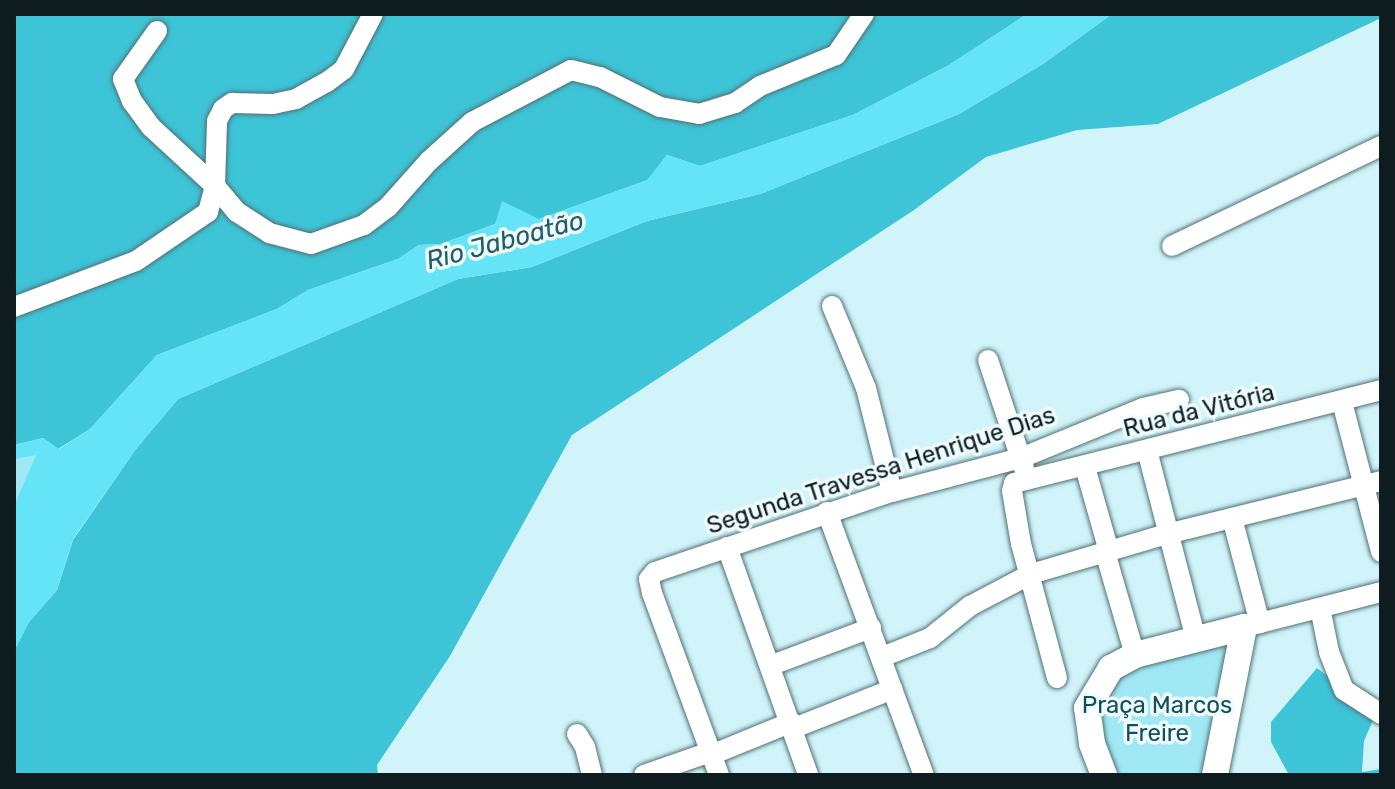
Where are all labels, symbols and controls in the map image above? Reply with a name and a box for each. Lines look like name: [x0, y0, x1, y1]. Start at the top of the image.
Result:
water label: Rio Jaboatão: [423, 205, 587, 277]
street label: Rua da Vitória: [1120, 378, 1278, 444]
street label: Segunda Travessa Henrique Dias: [703, 401, 1059, 541]
park label: Praça Marcos Freire: [1082, 692, 1232, 748]

